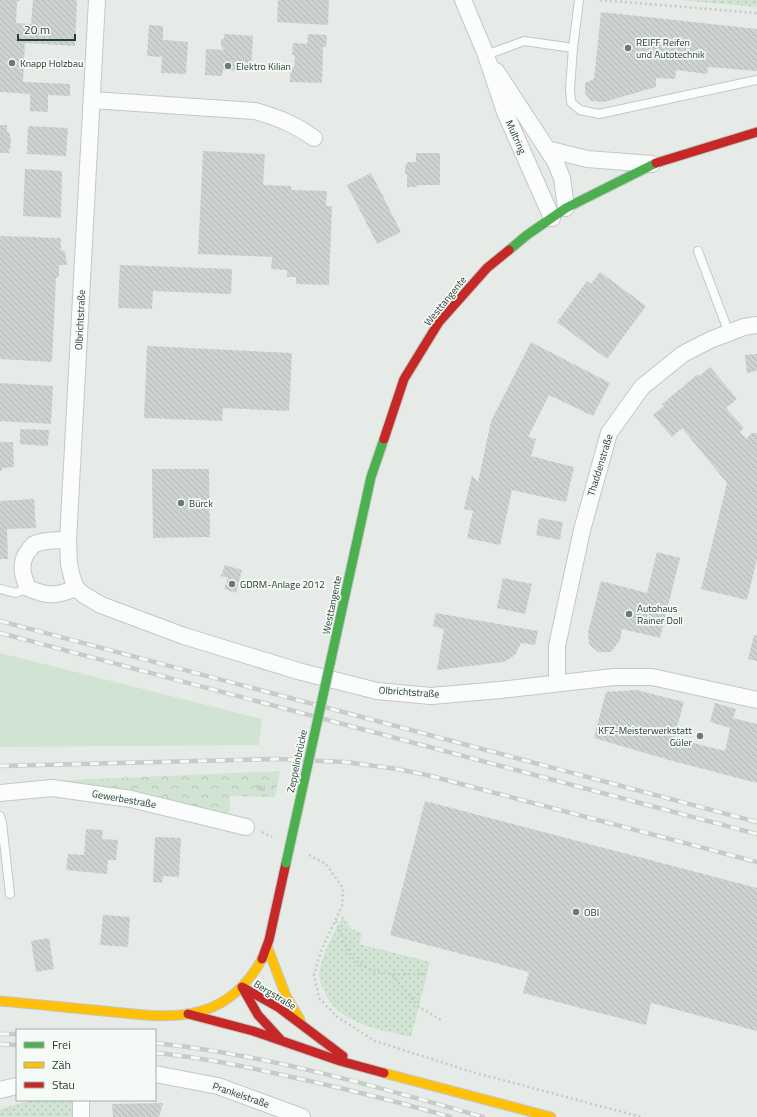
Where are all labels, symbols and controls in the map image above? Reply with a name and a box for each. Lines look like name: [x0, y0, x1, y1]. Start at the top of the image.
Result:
scale bar: [18, 16, 75, 42]
text: 20 m: [24, 20, 50, 39]
place label: REIFF Reifen und Autotechnik: [636, 35, 705, 62]
marker: REIFF Reifen und Autotechnik: [623, 43, 633, 53]
place label: Knapp Holzbau: [20, 56, 83, 71]
marker: Knapp Holzbau: [7, 58, 17, 68]
place label: Elektro Kilian: [236, 59, 291, 74]
marker: Elektro Kilian: [223, 61, 233, 71]
street label: Multring: [502, 118, 530, 156]
street label: Westtangente: [420, 273, 470, 329]
street label: Olbrichtstraße: [71, 289, 89, 351]
street label: Thaddenstraße: [583, 432, 617, 498]
place label: Bürck: [189, 496, 213, 511]
marker: Bürck: [176, 498, 186, 508]
street label: Westtangente: [318, 574, 346, 636]
place label: GDRM-Anlage 2012: [240, 577, 325, 592]
marker: GDRM-Anlage 2012: [227, 579, 237, 589]
place label: Autohaus Rainer Doll: [637, 601, 683, 628]
marker: Autohaus Rainer Doll: [624, 609, 634, 619]
street label: Olbrichtstraße: [378, 682, 440, 702]
place label: KFZ-Meisterwerkstatt Güler: [598, 723, 693, 750]
street label: Zeppelinbrücke: [283, 728, 311, 794]
marker: KFZ-Meisterwerkstatt Güler: [695, 731, 705, 741]
street label: Gewerbestraße: [91, 786, 157, 812]
place label: OBI: [584, 905, 599, 920]
marker: OBI: [571, 907, 581, 917]
street label: Bergstraße: [251, 976, 299, 1014]
legend: [16, 1029, 156, 1101]
text: Frei: [52, 1035, 71, 1054]
text: Zäh: [52, 1055, 71, 1074]
text: Stau: [52, 1075, 75, 1094]
street label: Prankelstraße: [211, 1078, 271, 1112]

